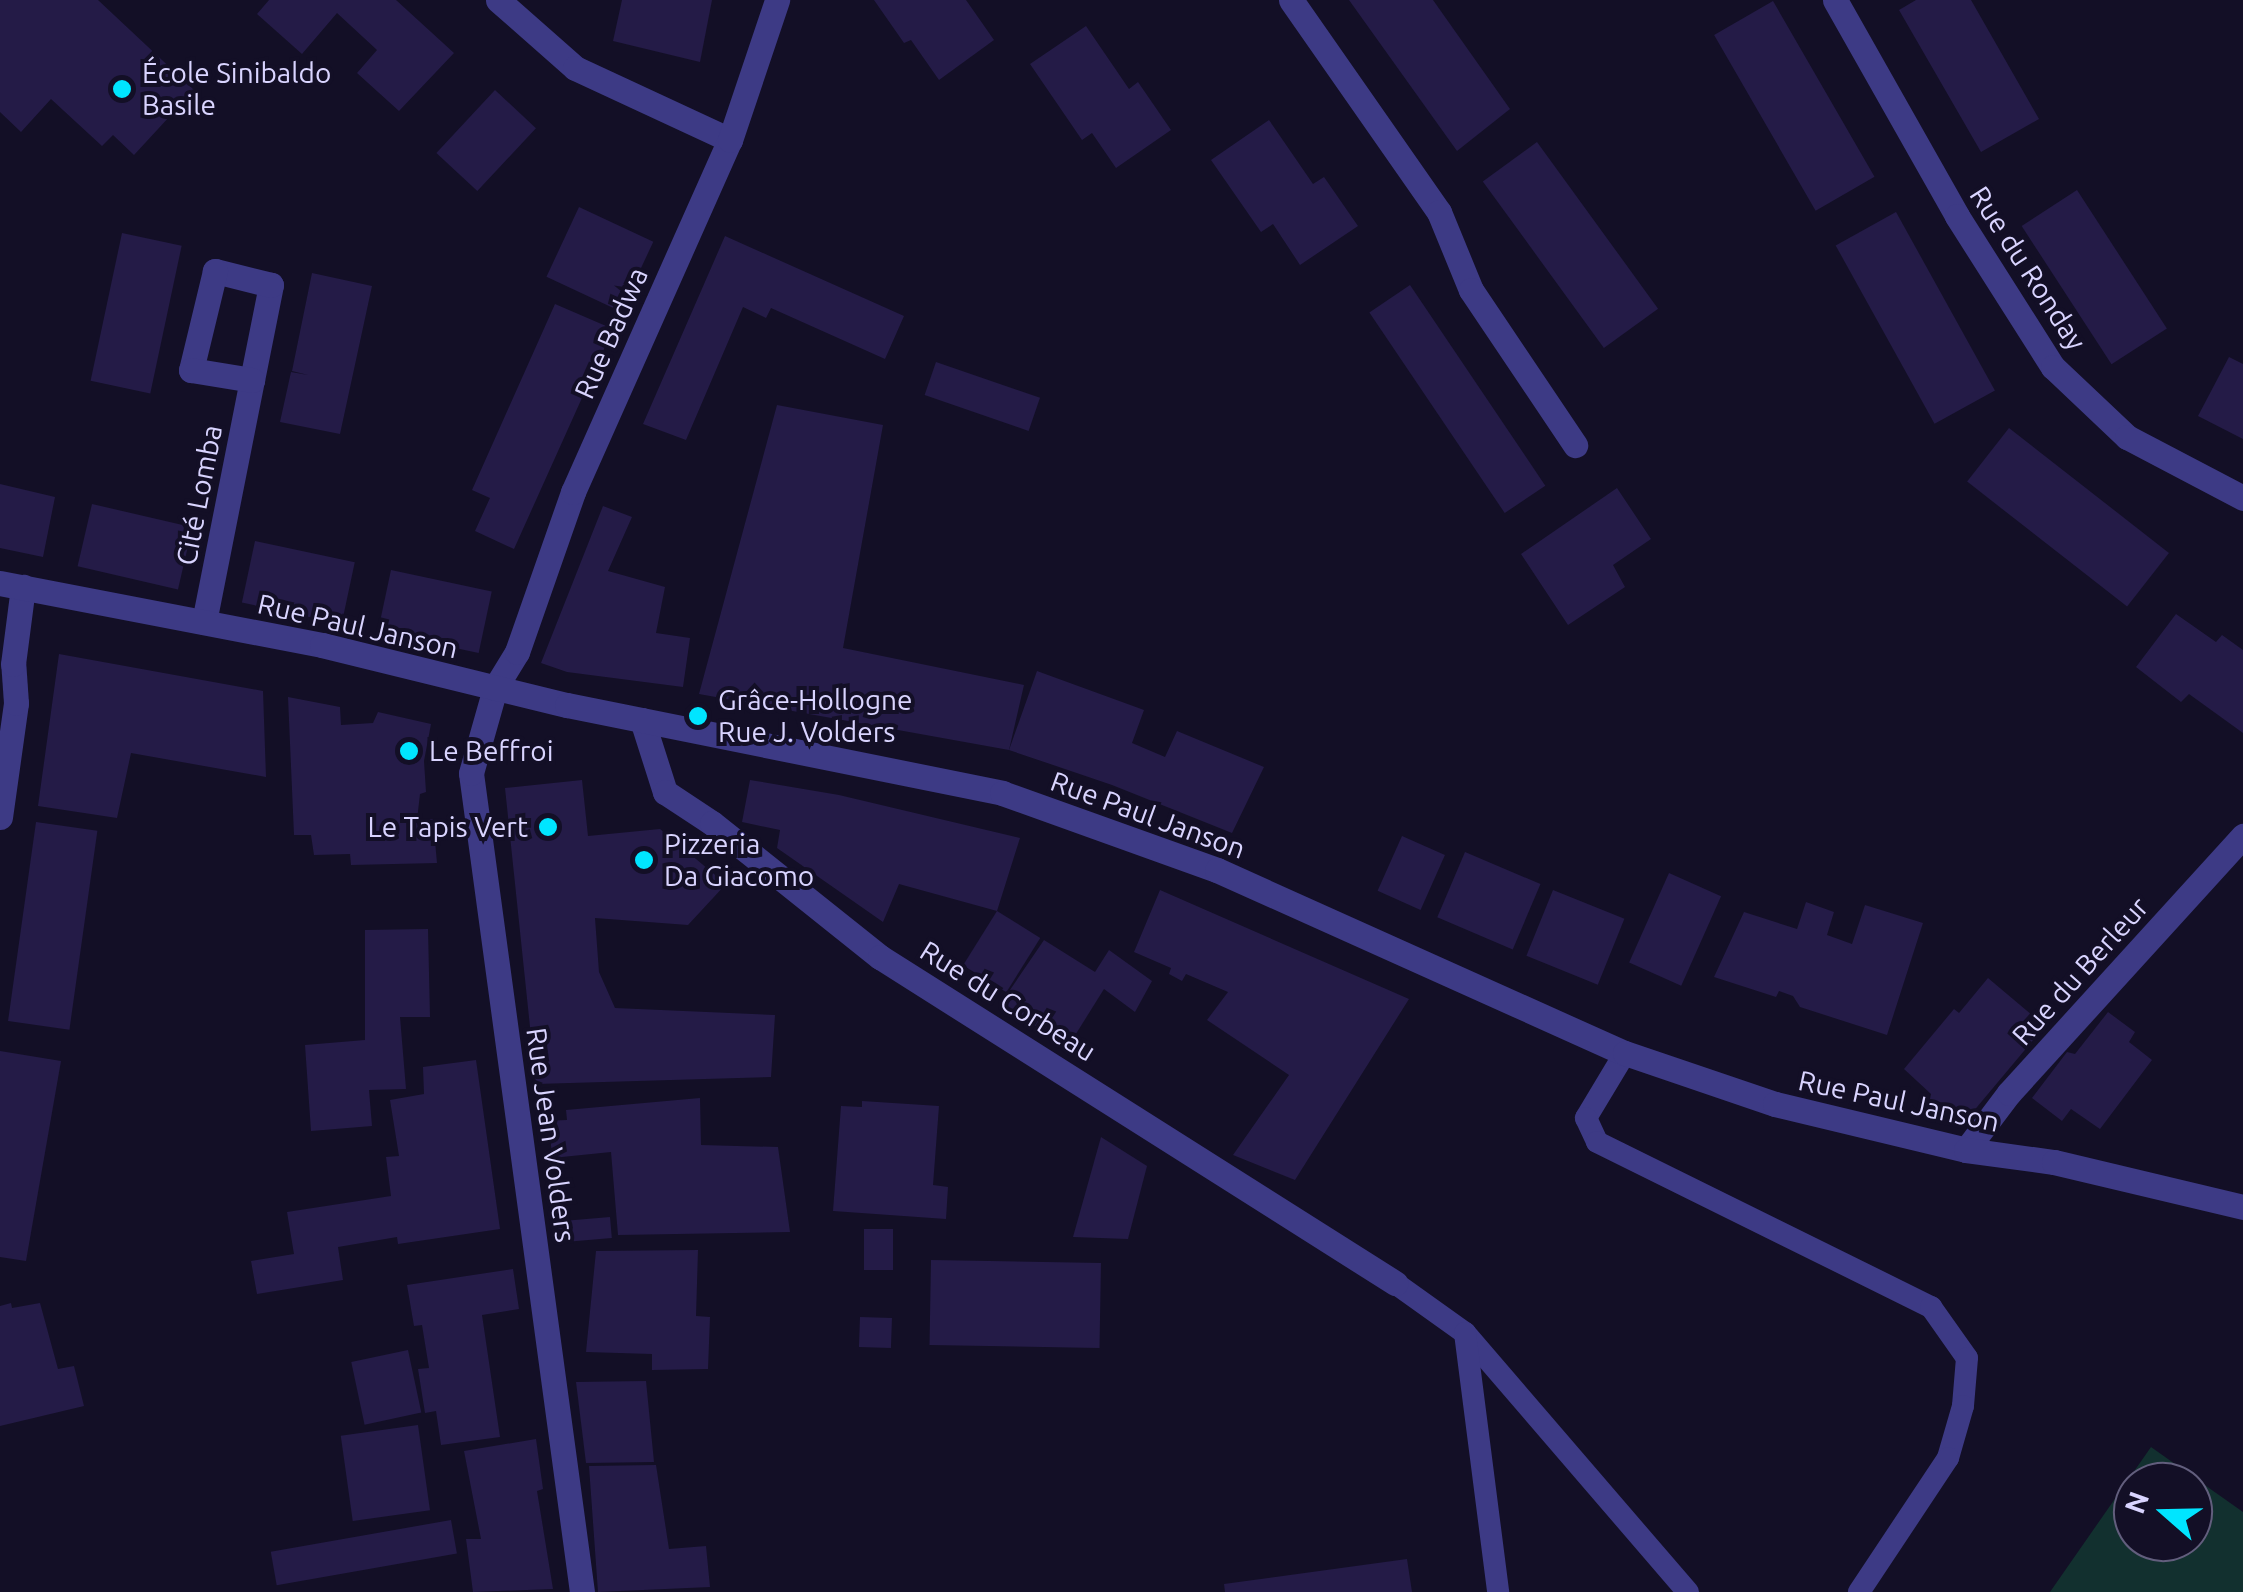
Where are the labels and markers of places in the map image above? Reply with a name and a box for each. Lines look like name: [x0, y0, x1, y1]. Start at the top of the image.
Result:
place label: École Sinibaldo Basile: [142, 56, 331, 122]
marker: École Sinibaldo Basile: [111, 78, 133, 100]
place label: Grâce-Hollogne Rue J. Volders: [718, 683, 913, 749]
marker: Grâce-Hollogne Rue J. Volders: [687, 705, 709, 727]
place label: Le Beffroi: [429, 734, 553, 768]
marker: Le Beffroi: [398, 740, 420, 762]
place label: Le Tapis Vert: [367, 810, 528, 844]
marker: Le Tapis Vert: [537, 816, 559, 838]
place label: Pizzeria Da Giacomo: [664, 827, 814, 893]
marker: Pizzeria Da Giacomo: [633, 849, 655, 871]

